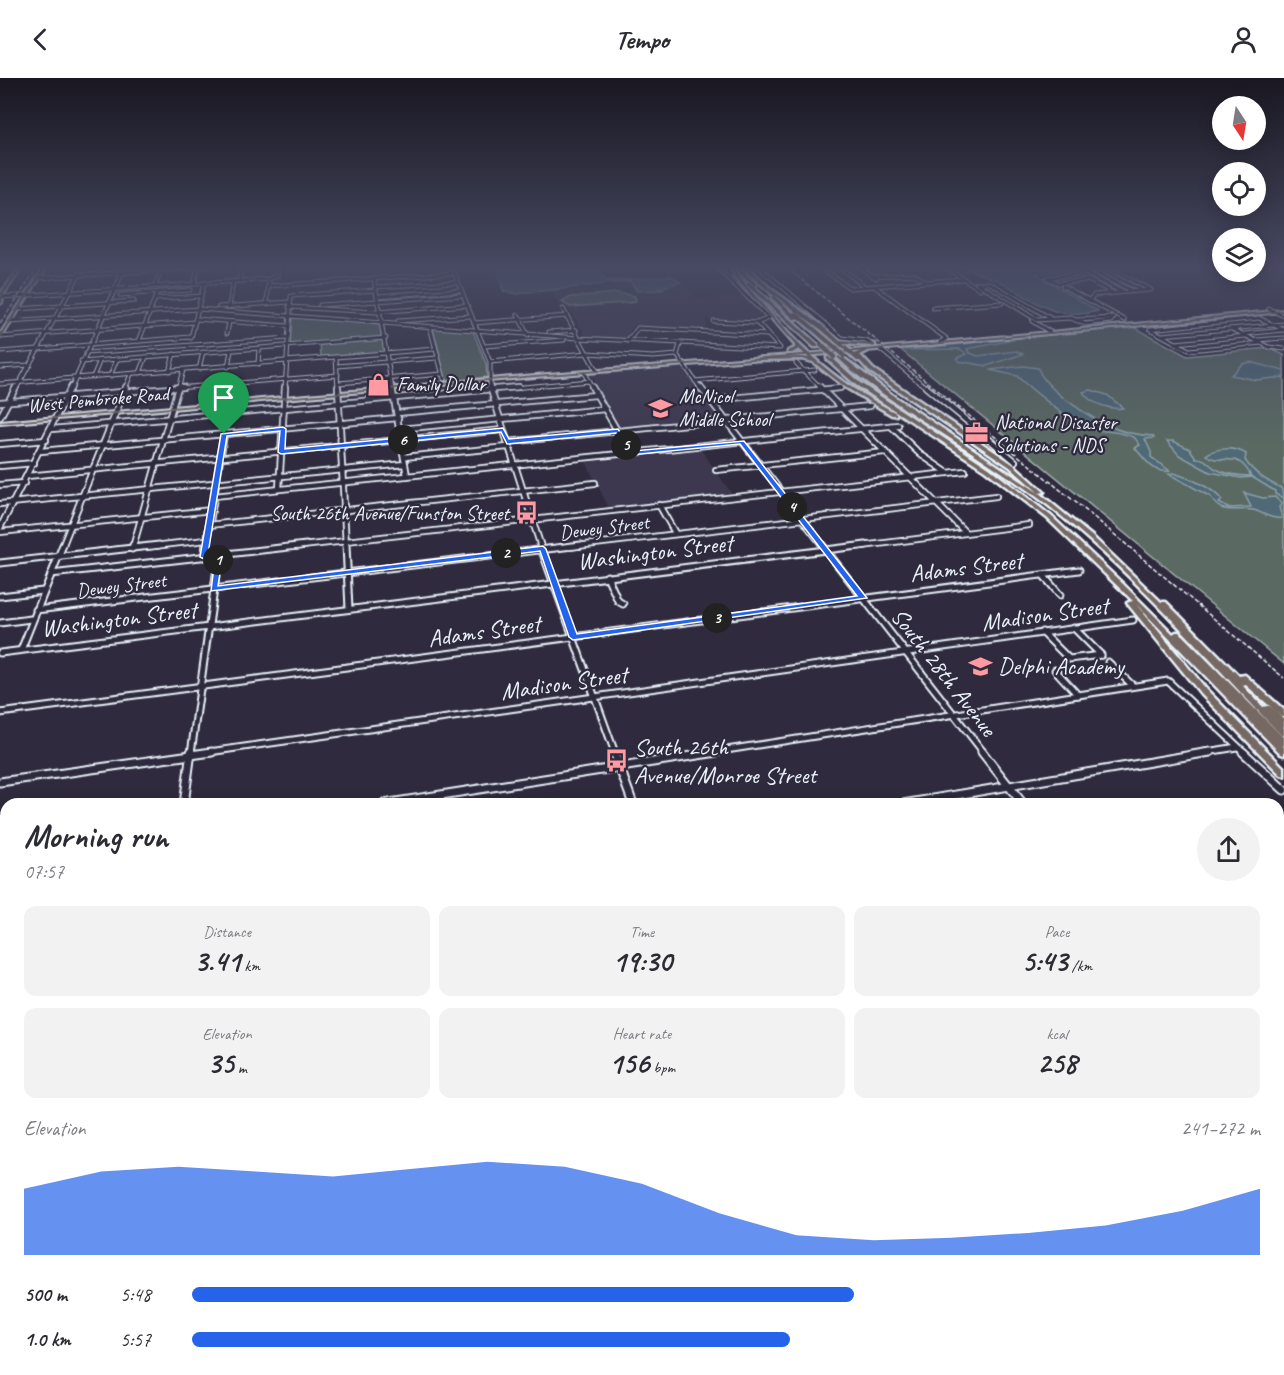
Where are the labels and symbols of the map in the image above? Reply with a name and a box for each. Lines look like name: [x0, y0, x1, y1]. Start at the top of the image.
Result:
north arrow: [1212, 96, 1266, 150]
shop icon: Family Dollar: [366, 371, 392, 397]
pin: [198, 372, 249, 434]
place label: Family Dollar: [397, 372, 487, 397]
street label: West Pembroke Road: [27, 381, 173, 418]
place label: McNicol Middle School: [679, 384, 774, 432]
school or university icon: McNicol Middle School: [648, 395, 674, 421]
place label: National Disaster Solutions - NDS: [995, 410, 1118, 458]
office icon: National Disaster Solutions - NDS: [964, 420, 990, 446]
pin: 6: [388, 425, 418, 455]
pin: 5: [611, 430, 641, 460]
pin: 4: [777, 492, 807, 522]
bus stop icon: South 26th Avenue/Funston Street: [514, 500, 540, 526]
place label: South 26th Avenue/Funston Street: [271, 501, 511, 526]
street label: Dewey Street: [558, 509, 653, 545]
street label: Washington Street: [576, 527, 737, 576]
pin: 2: [491, 538, 521, 568]
pin: 1: [203, 545, 233, 575]
street label: Adams Street: [908, 545, 1027, 589]
street label: Dewey Street: [75, 567, 170, 603]
street label: Madison Street: [980, 590, 1113, 638]
street label: Washington Street: [40, 594, 201, 643]
street label: South 28th Avenue: [884, 602, 1005, 744]
pin: 3: [702, 603, 732, 633]
street label: Adams Street: [426, 608, 545, 654]
place label: Delphi Academy: [998, 651, 1126, 681]
school or university icon: Delphi Academy: [967, 653, 993, 679]
street label: Madison Street: [499, 659, 632, 707]
place label: South 26th Avenue/Monroe Street: [634, 732, 818, 790]
bus stop icon: South 26th Avenue/Monroe Street: [603, 748, 629, 774]

